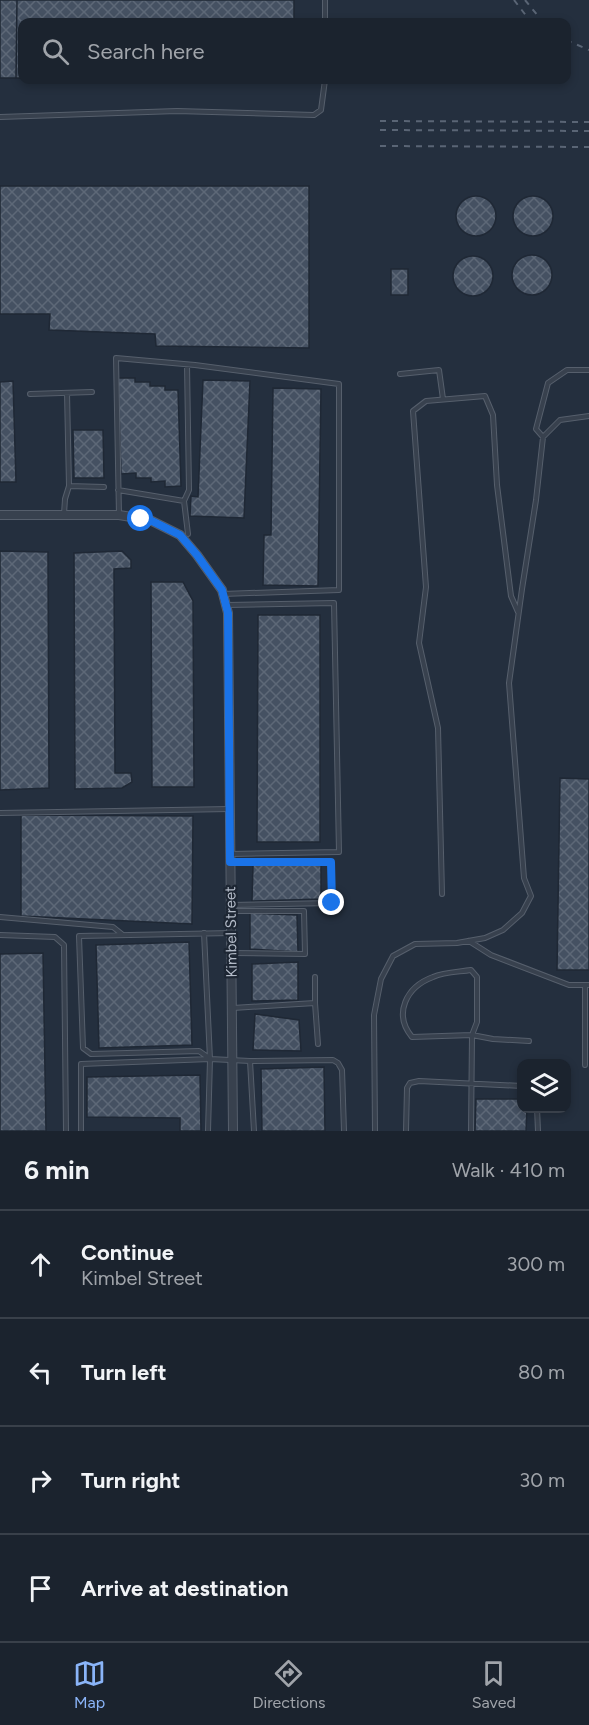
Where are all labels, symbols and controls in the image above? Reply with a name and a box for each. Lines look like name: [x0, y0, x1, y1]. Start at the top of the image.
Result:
search box: [18, 18, 571, 84]
icon: search: [39, 35, 72, 68]
text: Search here: [87, 38, 205, 65]
route start: [127, 505, 153, 531]
street label: Kimbel Street: [221, 886, 241, 978]
route end: [318, 889, 344, 915]
map controls: [517, 1059, 571, 1113]
button: layers: [517, 1059, 571, 1113]
text: 6 min: [24, 1154, 90, 1186]
text: Walk · 410 m: [452, 1158, 565, 1182]
text: Continue: [81, 1239, 174, 1266]
icon: ahead: [24, 1248, 57, 1281]
text: 300 m: [507, 1252, 565, 1276]
text: Kimbel Street: [81, 1266, 203, 1290]
icon: left: [24, 1356, 57, 1389]
text: Turn left: [81, 1359, 167, 1386]
text: 80 m: [518, 1360, 565, 1384]
icon: right: [24, 1464, 57, 1497]
text: Turn right: [81, 1467, 180, 1494]
text: 30 m: [519, 1468, 565, 1492]
icon: arrive: [24, 1572, 57, 1605]
text: Arrive at destination: [81, 1575, 289, 1602]
tab: Map: [73, 1657, 106, 1712]
tab: Directions: [252, 1657, 325, 1712]
tab: Saved: [472, 1657, 516, 1712]

